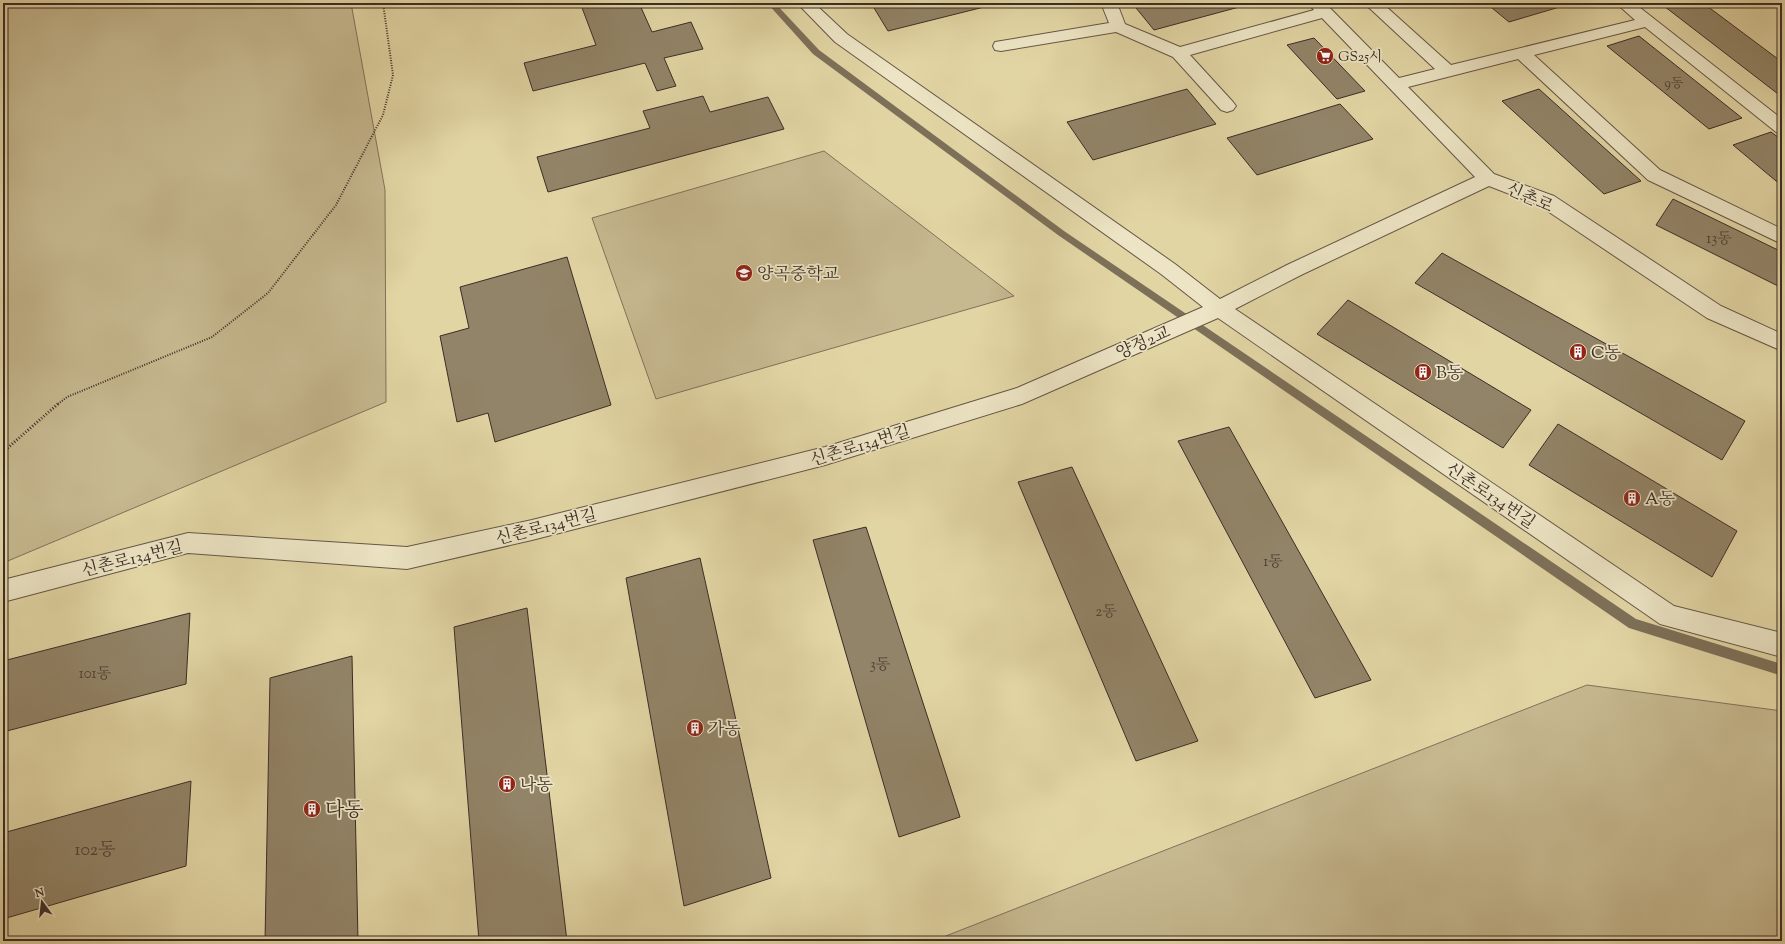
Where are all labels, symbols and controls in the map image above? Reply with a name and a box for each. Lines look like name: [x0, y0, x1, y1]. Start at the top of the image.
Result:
supermarket icon: GS25시: [1315, 46, 1335, 66]
place label: GS25시: [1338, 48, 1383, 68]
house number: 9동: [1665, 75, 1684, 93]
street label: 신촌로: [1502, 178, 1557, 220]
house number: 13동: [1706, 229, 1732, 250]
school or university icon: 양곡중학교: [734, 263, 754, 283]
place label: 양곡중학교: [757, 263, 840, 287]
street label: 양정2교: [1113, 321, 1175, 366]
building icon: C동: [1568, 342, 1588, 362]
place label: C동: [1591, 342, 1622, 366]
building icon: B동: [1413, 362, 1433, 382]
place label: B동: [1436, 362, 1464, 386]
street label: 신촌로134번길: [808, 420, 913, 473]
street label: 신촌로134번길: [1440, 458, 1539, 535]
building icon: A동: [1622, 488, 1642, 508]
place label: A동: [1645, 488, 1676, 512]
street label: 신촌로134번길: [493, 504, 600, 552]
street label: 신촌로134번길: [79, 536, 186, 584]
house number: 1동: [1263, 552, 1283, 573]
house number: 2동: [1095, 602, 1117, 623]
house number: 3동: [870, 655, 891, 676]
house number: 101동: [79, 664, 112, 685]
building icon: 가동: [685, 718, 705, 738]
place label: 가동: [708, 718, 741, 742]
building icon: 나동: [497, 774, 517, 794]
place label: 나동: [520, 774, 553, 798]
place label: 다동: [325, 797, 364, 826]
building icon: 다동: [302, 799, 322, 819]
house number: 102동: [74, 838, 116, 864]
north arrow: [22, 882, 62, 922]
text: N: [32, 884, 46, 902]

